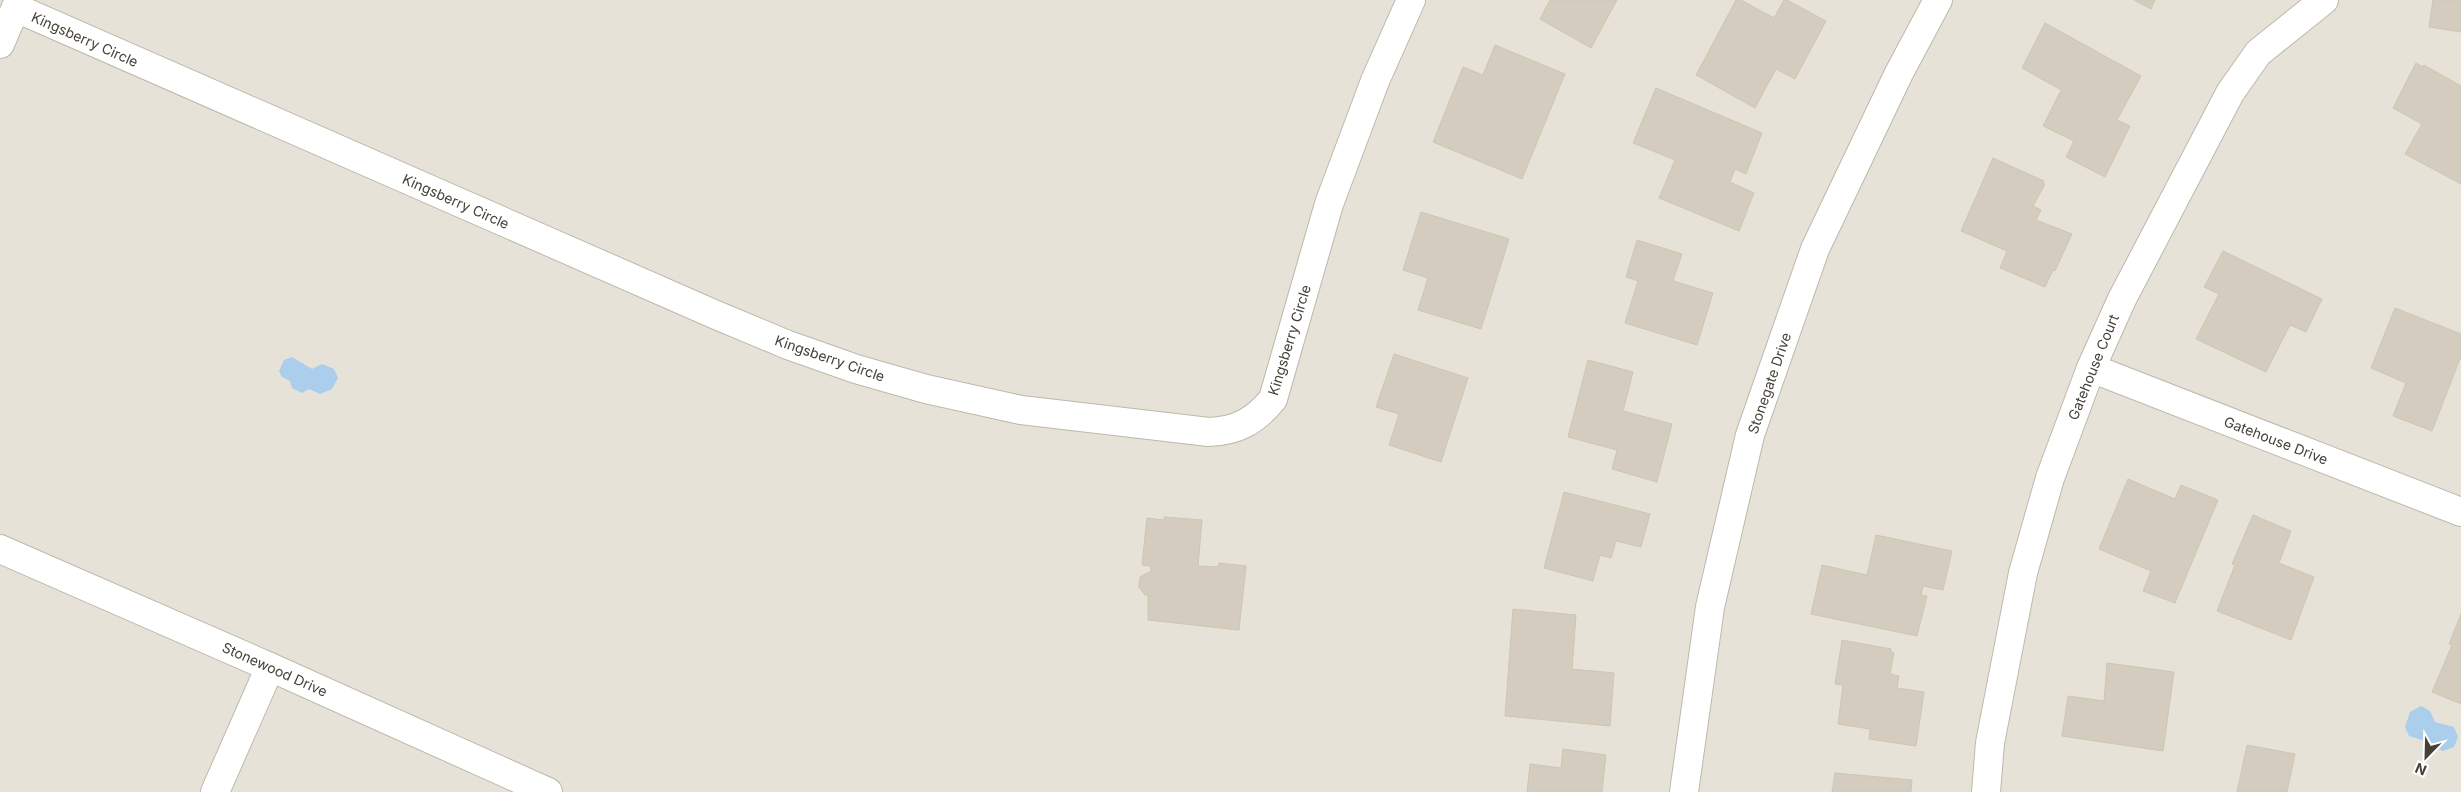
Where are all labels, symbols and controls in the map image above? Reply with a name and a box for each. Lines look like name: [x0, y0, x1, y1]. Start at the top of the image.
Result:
street label: Kingsberry Circle: [29, 8, 141, 70]
street label: Kingsberry Circle: [400, 170, 512, 232]
street label: Kingsberry Circle: [1264, 283, 1314, 397]
street label: Gatehouse Court: [2064, 311, 2122, 422]
street label: Stonegate Drive: [1744, 330, 1794, 436]
street label: Kingsberry Circle: [773, 331, 887, 385]
street label: Gatehouse Drive: [2222, 412, 2330, 468]
street label: Stonewood Drive: [220, 638, 330, 700]
north arrow: [2401, 732, 2451, 782]
text: N: [2412, 760, 2429, 779]

